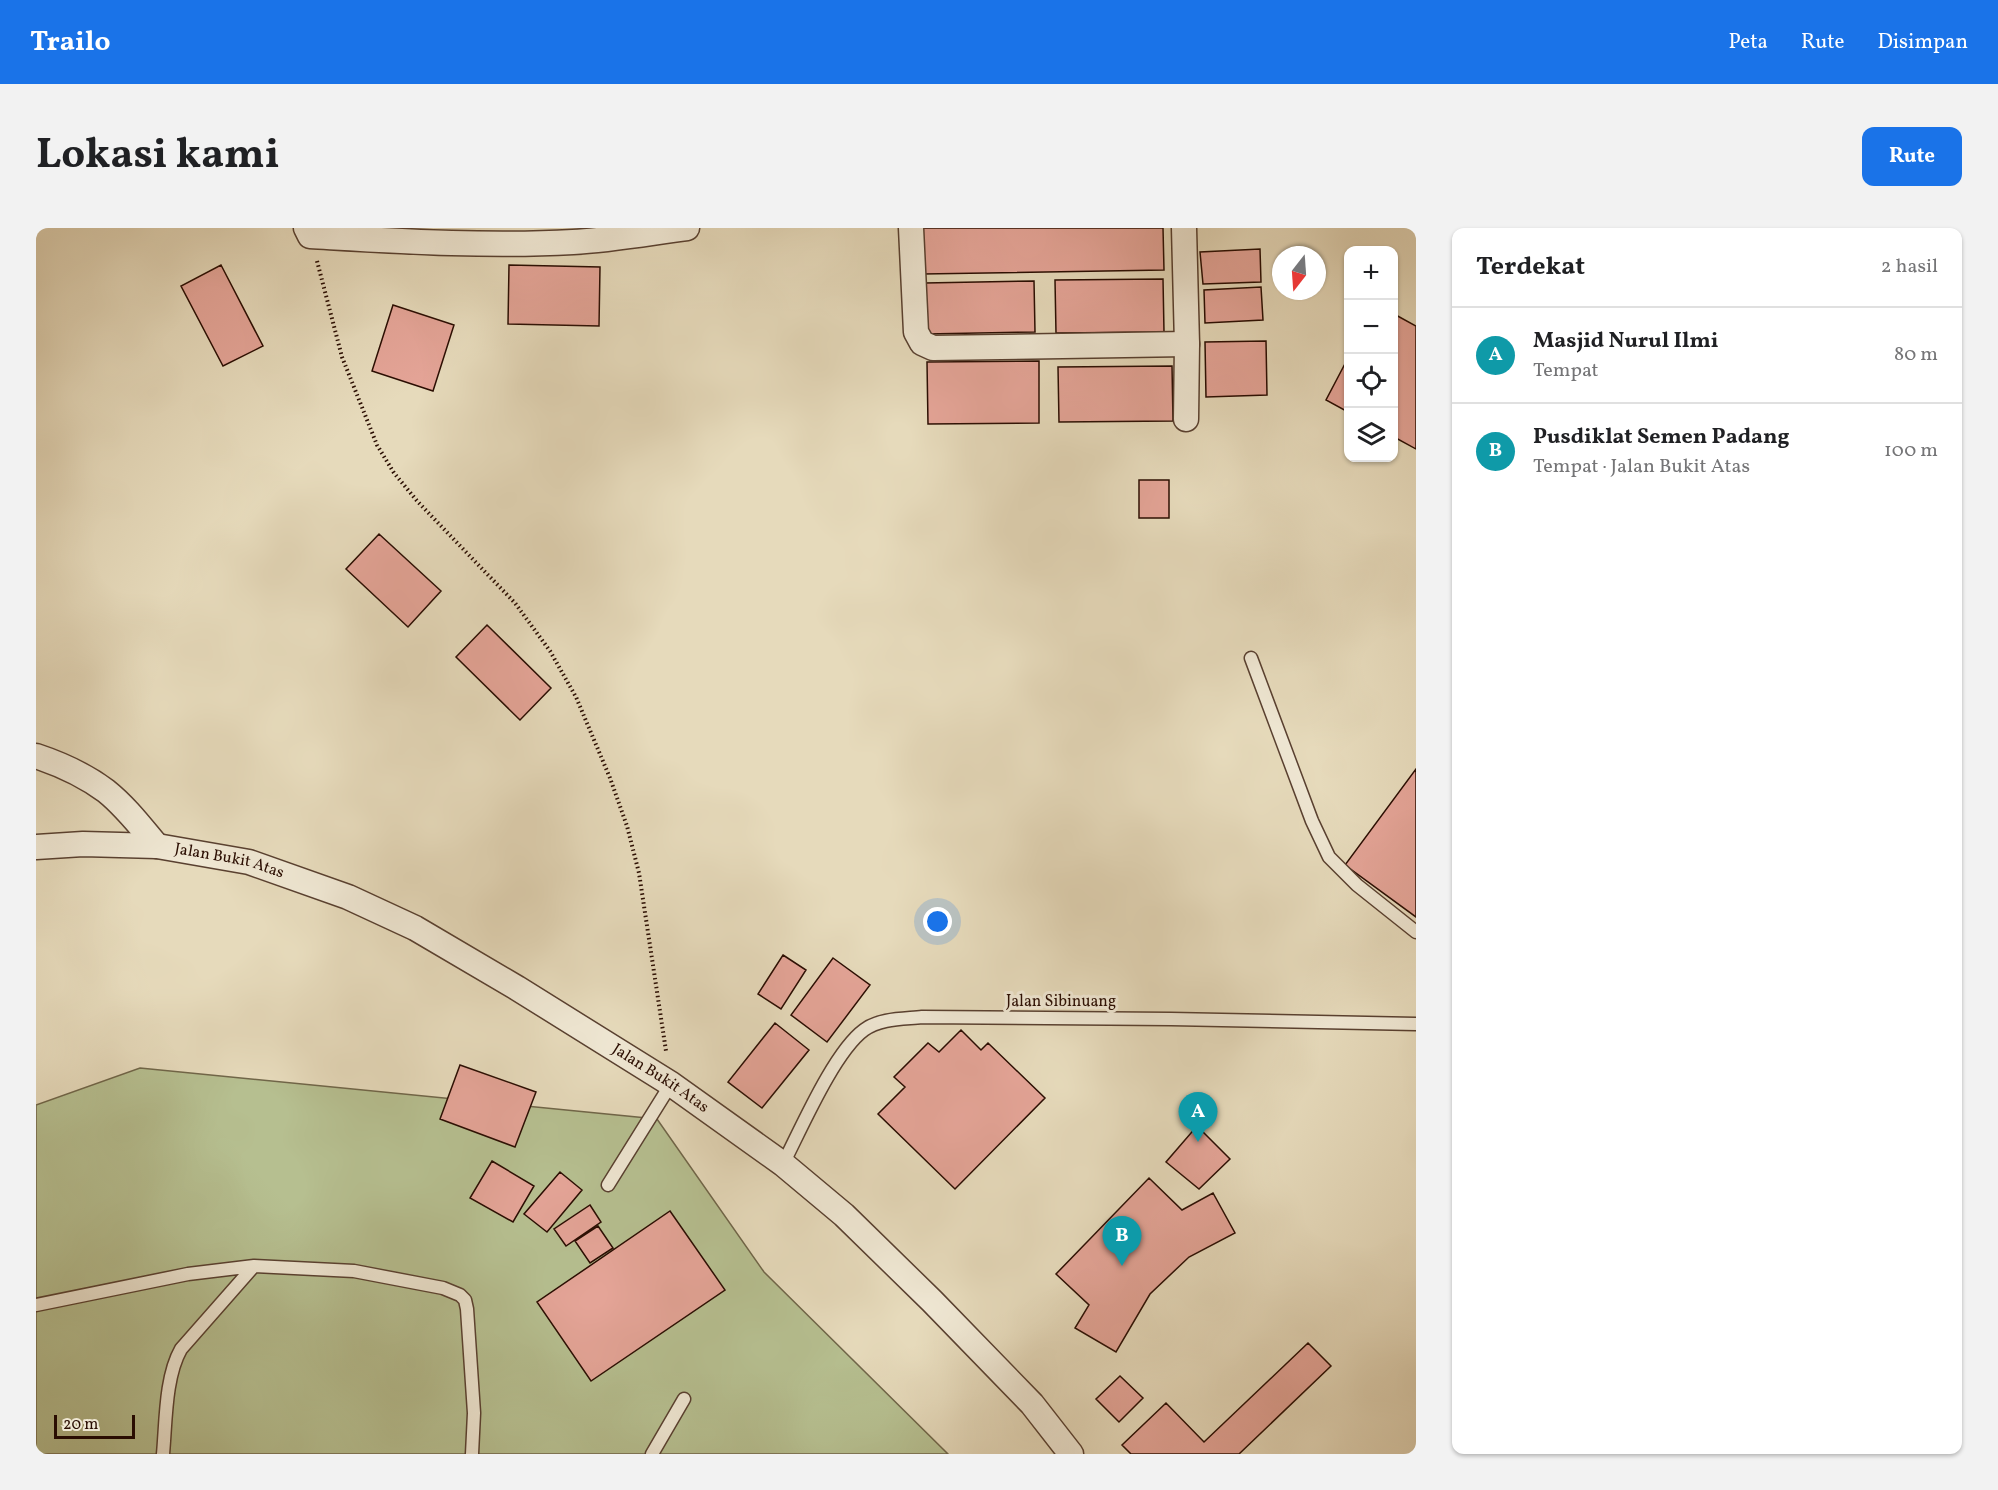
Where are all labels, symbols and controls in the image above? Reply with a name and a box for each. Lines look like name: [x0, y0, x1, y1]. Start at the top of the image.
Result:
text: Trailo: [30, 23, 111, 62]
text: Peta: [1729, 28, 1768, 57]
text: Rute: [1801, 28, 1844, 57]
text: Disimpan: [1877, 28, 1968, 57]
text: Lokasi kami: [36, 127, 280, 186]
button: Rute: [1862, 127, 1962, 186]
north arrow: [1272, 246, 1326, 300]
map controls: [1344, 246, 1398, 462]
button: +: [1344, 246, 1398, 300]
text: Terdekat: [1476, 249, 1585, 285]
text: 2 hasil: [1881, 253, 1938, 281]
button: −: [1344, 300, 1398, 354]
text: Masjid Nurul Ilmi: [1533, 326, 1719, 357]
text: A: [1488, 341, 1503, 369]
text: 80 m: [1894, 341, 1938, 369]
button: locate: [1344, 354, 1398, 408]
text: Tempat: [1533, 357, 1599, 385]
button: layers: [1344, 408, 1398, 462]
text: Pusdiklat Semen Padang: [1533, 422, 1790, 453]
text: B: [1489, 437, 1502, 465]
text: 100 m: [1884, 437, 1938, 465]
text: Tempat · Jalan Bukit Atas: [1533, 453, 1750, 481]
street label: Jalan Bukit Atas: [173, 838, 287, 885]
your location: [923, 907, 952, 936]
street label: Jalan Sibinuang: [1006, 991, 1116, 1013]
street label: Jalan Bukit Atas: [608, 1039, 713, 1118]
pin: A: [1178, 1092, 1218, 1142]
pin: B: [1102, 1216, 1142, 1266]
scale bar: [54, 1412, 135, 1440]
text: 20 m: [63, 1414, 98, 1436]

